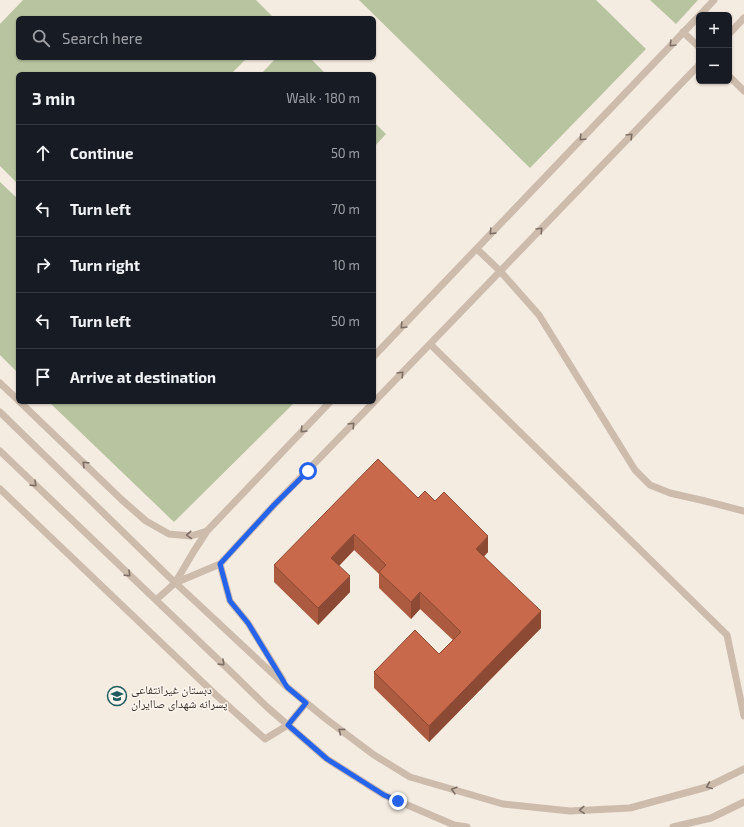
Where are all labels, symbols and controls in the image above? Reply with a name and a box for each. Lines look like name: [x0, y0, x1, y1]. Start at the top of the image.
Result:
map controls: [696, 12, 732, 84]
button: +: [696, 12, 732, 48]
search box: [16, 16, 376, 60]
icon: search: [30, 27, 52, 49]
text: Search here: [62, 29, 143, 47]
one-way arrow: [669, 39, 677, 47]
button: −: [696, 48, 732, 84]
text: 3 min: [32, 88, 75, 108]
text: Walk · 180 m: [286, 90, 360, 106]
one-way arrow: [579, 133, 587, 141]
one-way arrow: [625, 133, 633, 141]
icon: ahead: [32, 142, 54, 164]
text: Continue: [70, 144, 133, 162]
text: 50 m: [331, 145, 360, 161]
icon: left: [32, 198, 54, 220]
text: Turn left: [70, 200, 131, 218]
text: 70 m: [331, 201, 360, 217]
one-way arrow: [490, 227, 497, 235]
one-way arrow: [535, 227, 543, 235]
icon: right: [32, 254, 54, 276]
text: Turn right: [70, 256, 140, 274]
text: 10 m: [333, 257, 360, 273]
icon: left: [32, 310, 54, 332]
text: Turn left: [70, 312, 131, 330]
text: 50 m: [331, 313, 360, 329]
one-way arrow: [400, 321, 408, 329]
icon: arrive: [32, 366, 54, 388]
text: Arrive at destination: [70, 368, 216, 386]
one-way arrow: [396, 371, 404, 379]
one-way arrow: [347, 422, 355, 430]
one-way arrow: [301, 425, 308, 433]
one-way arrow: [82, 461, 90, 469]
route start: [299, 462, 317, 480]
one-way arrow: [29, 479, 37, 487]
one-way arrow: [186, 530, 192, 539]
one-way arrow: [123, 569, 131, 576]
one-way arrow: [217, 659, 225, 666]
place label: دبستان غیرانتفاعی پسرانه شهدای صاایران: [131, 682, 228, 711]
school or university icon: دبستان غیرانتفاعی پسرانه شهدای صاایران: [106, 685, 128, 707]
one-way arrow: [338, 728, 345, 735]
one-way arrow: [705, 781, 713, 789]
one-way arrow: [451, 786, 458, 795]
route end: [389, 792, 407, 810]
one-way arrow: [579, 806, 585, 815]

